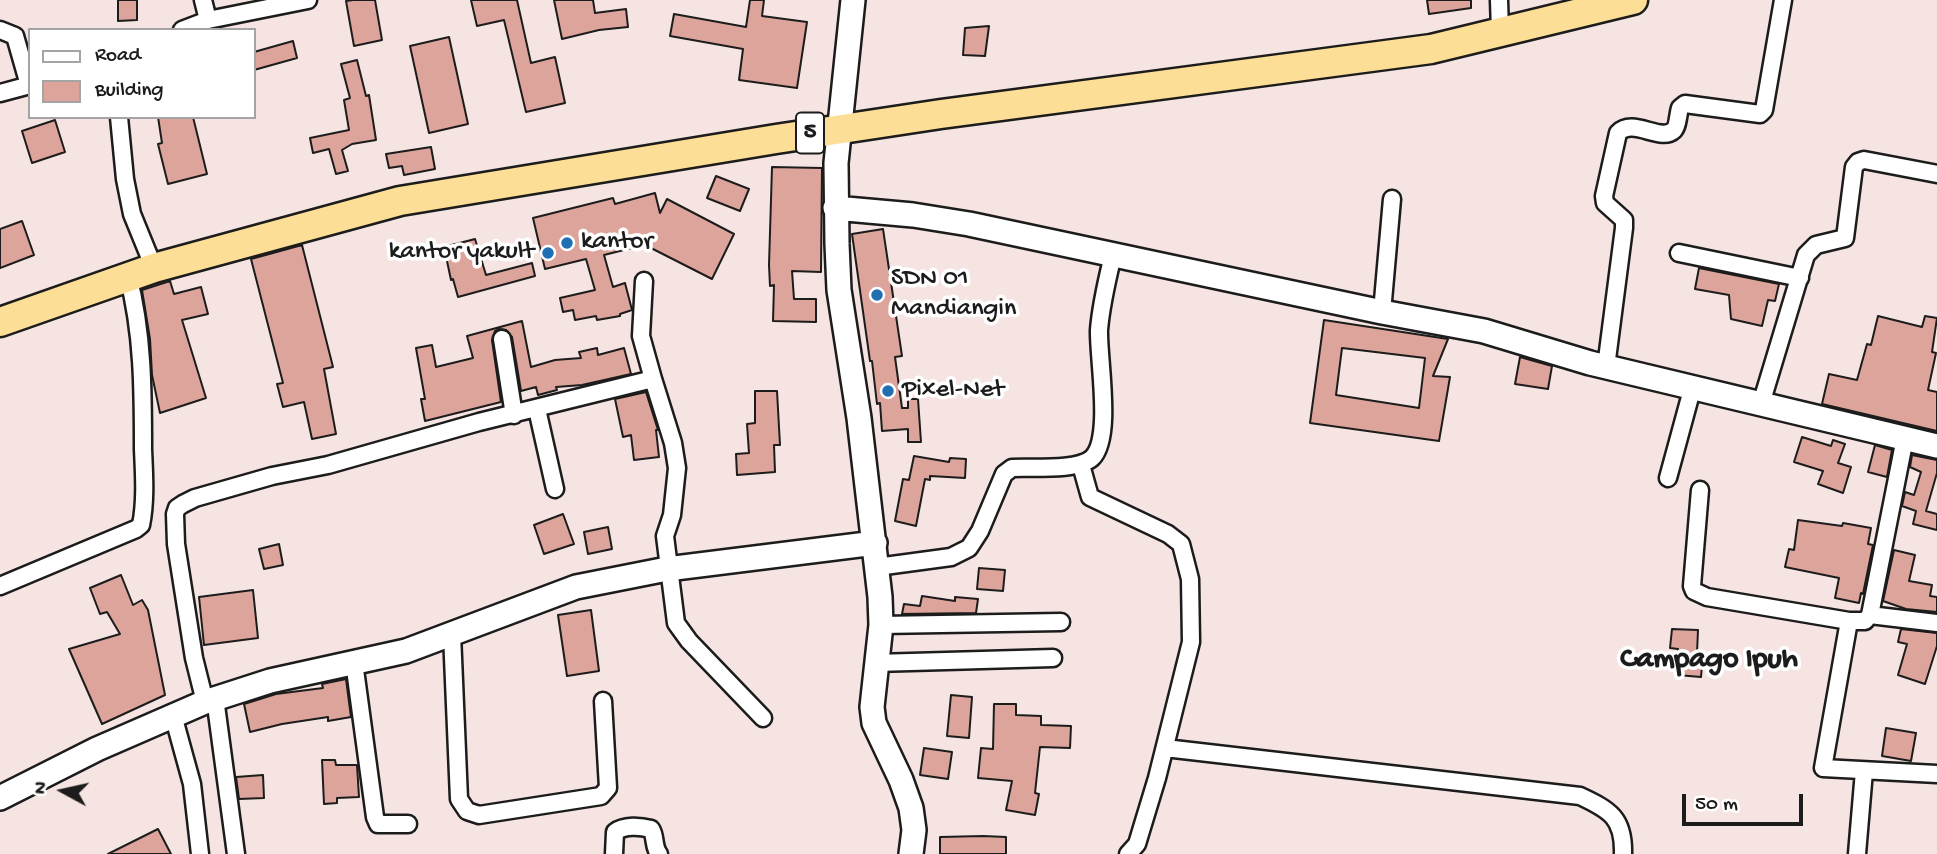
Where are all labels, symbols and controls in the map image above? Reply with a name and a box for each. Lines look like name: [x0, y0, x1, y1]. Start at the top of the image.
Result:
legend: [28, 28, 256, 119]
text: Road: [95, 44, 141, 69]
text: Building: [95, 79, 164, 104]
road number: 5: [796, 113, 824, 154]
place label: kantor: [581, 227, 653, 259]
marker: kantor: [559, 235, 575, 251]
place label: kantor yakult: [389, 237, 534, 269]
marker: kantor yakult: [540, 245, 556, 261]
place label: SDN 01 Mandiangin: [891, 264, 1016, 326]
marker: SDN 01 Mandiangin: [869, 287, 885, 303]
place label: Pixel-Net: [902, 375, 1004, 407]
marker: Pixel-Net: [880, 383, 896, 399]
district label: Campago Ipuh: [1620, 643, 1798, 679]
north arrow: [28, 756, 98, 826]
text: N: [29, 780, 54, 796]
scale bar: [1685, 780, 1806, 824]
text: 50 m: [1695, 793, 1738, 818]

